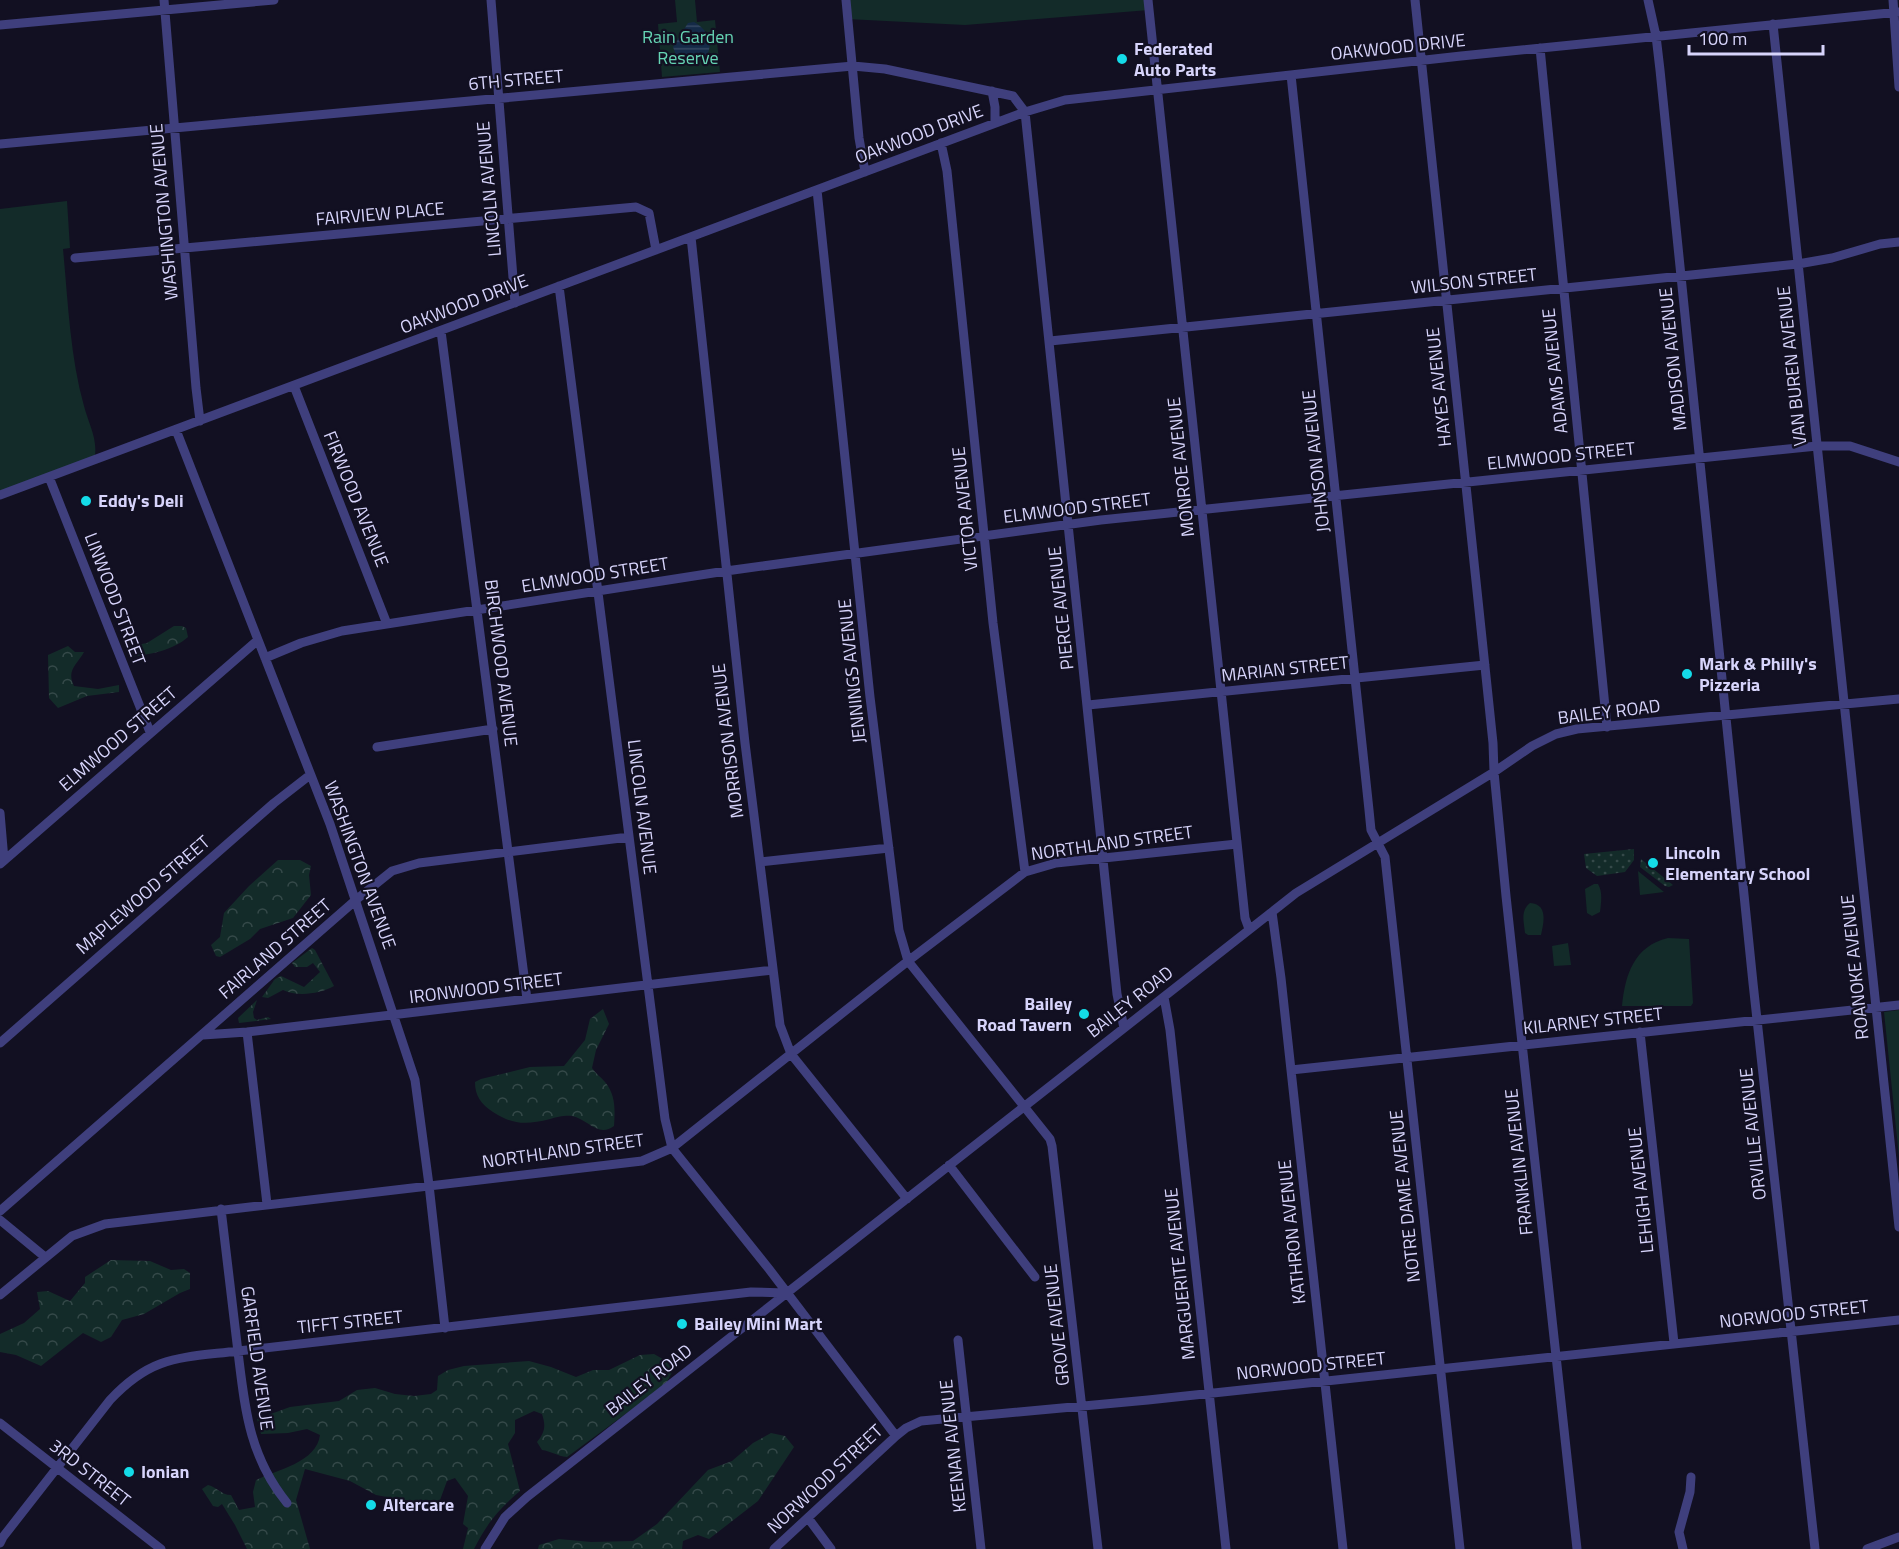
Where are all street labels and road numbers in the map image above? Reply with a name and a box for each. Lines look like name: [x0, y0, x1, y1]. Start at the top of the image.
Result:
street label: OAKWOOD DRIVE: [1329, 26, 1467, 67]
street label: 6TH STREET: [467, 62, 565, 97]
street label: OAKWOOD DRIVE: [851, 97, 987, 170]
street label: LINCOLN AVENUE: [469, 120, 508, 258]
street label: WASHINGTON AVENUE: [142, 123, 185, 302]
street label: FAIRVIEW PLACE: [314, 194, 446, 233]
street label: WILSON STREET: [1410, 260, 1539, 301]
street label: OAKWOOD DRIVE: [396, 267, 532, 340]
street label: VAN BUREN AVENUE: [1770, 285, 1813, 448]
street label: MADISON AVENUE: [1652, 286, 1693, 432]
street label: ADAMS AVENUE: [1534, 307, 1575, 435]
street label: HAYES AVENUE: [1419, 326, 1458, 448]
street label: JOHNSON AVENUE: [1295, 388, 1336, 534]
street label: MONROE AVENUE: [1160, 396, 1201, 538]
street label: FIRWOOD AVENUE: [317, 427, 396, 571]
street label: ELMWOOD STREET: [1486, 434, 1637, 477]
street label: VICTOR AVENUE: [945, 445, 984, 573]
street label: ELMWOOD STREET: [1002, 485, 1153, 530]
street label: LINWOOD STREET: [78, 529, 153, 670]
street label: PIERCE AVENUE: [1041, 545, 1080, 671]
street label: ELMWOOD STREET: [519, 549, 671, 599]
street label: BIRCHWOOD AVENUE: [478, 578, 525, 748]
street label: JENNINGS AVENUE: [830, 597, 873, 745]
street label: MARIAN STREET: [1220, 648, 1350, 689]
street label: MORRISON AVENUE: [705, 662, 750, 820]
street label: ELMWOOD STREET: [53, 679, 183, 798]
street label: BAILEY ROAD: [1556, 692, 1662, 731]
street label: LINCOLN AVENUE: [621, 738, 664, 876]
street label: WASHINGTON AVENUE: [317, 777, 403, 953]
street label: NORTHLAND STREET: [1029, 818, 1195, 867]
street label: MAPLEWOOD STREET: [70, 828, 216, 961]
street label: FAIRLAND STREET: [212, 892, 337, 1005]
street label: ROANOKE AVENUE: [1833, 893, 1876, 1041]
street label: BAILEY ROAD: [1081, 959, 1179, 1044]
street label: IRONWOOD STREET: [408, 965, 565, 1010]
street label: KILARNEY STREET: [1522, 1000, 1665, 1041]
street label: ORVILLE AVENUE: [1732, 1066, 1773, 1202]
street label: FRANKLIN AVENUE: [1497, 1087, 1540, 1237]
street label: NOTRE DAME AVENUE: [1382, 1108, 1427, 1284]
street label: NORTHLAND STREET: [480, 1126, 646, 1175]
street label: LEHIGH AVENUE: [1620, 1126, 1661, 1254]
street label: KATHRON AVENUE: [1270, 1158, 1313, 1306]
street label: MARGUERITE AVENUE: [1157, 1187, 1202, 1361]
street label: GROVE AVENUE: [1037, 1263, 1076, 1387]
street label: GARFIELD AVENUE: [234, 1284, 281, 1432]
street label: NORWOOD STREET: [1718, 1292, 1871, 1335]
street label: TIFFT STREET: [296, 1302, 405, 1340]
street label: BAILEY ROAD: [600, 1337, 698, 1422]
street label: NORWOOD STREET: [1235, 1344, 1388, 1387]
street label: KEENAN AVENUE: [932, 1378, 973, 1514]
street label: NORWOOD STREET: [761, 1417, 889, 1540]
street label: 3RD STREET: [44, 1432, 137, 1513]

